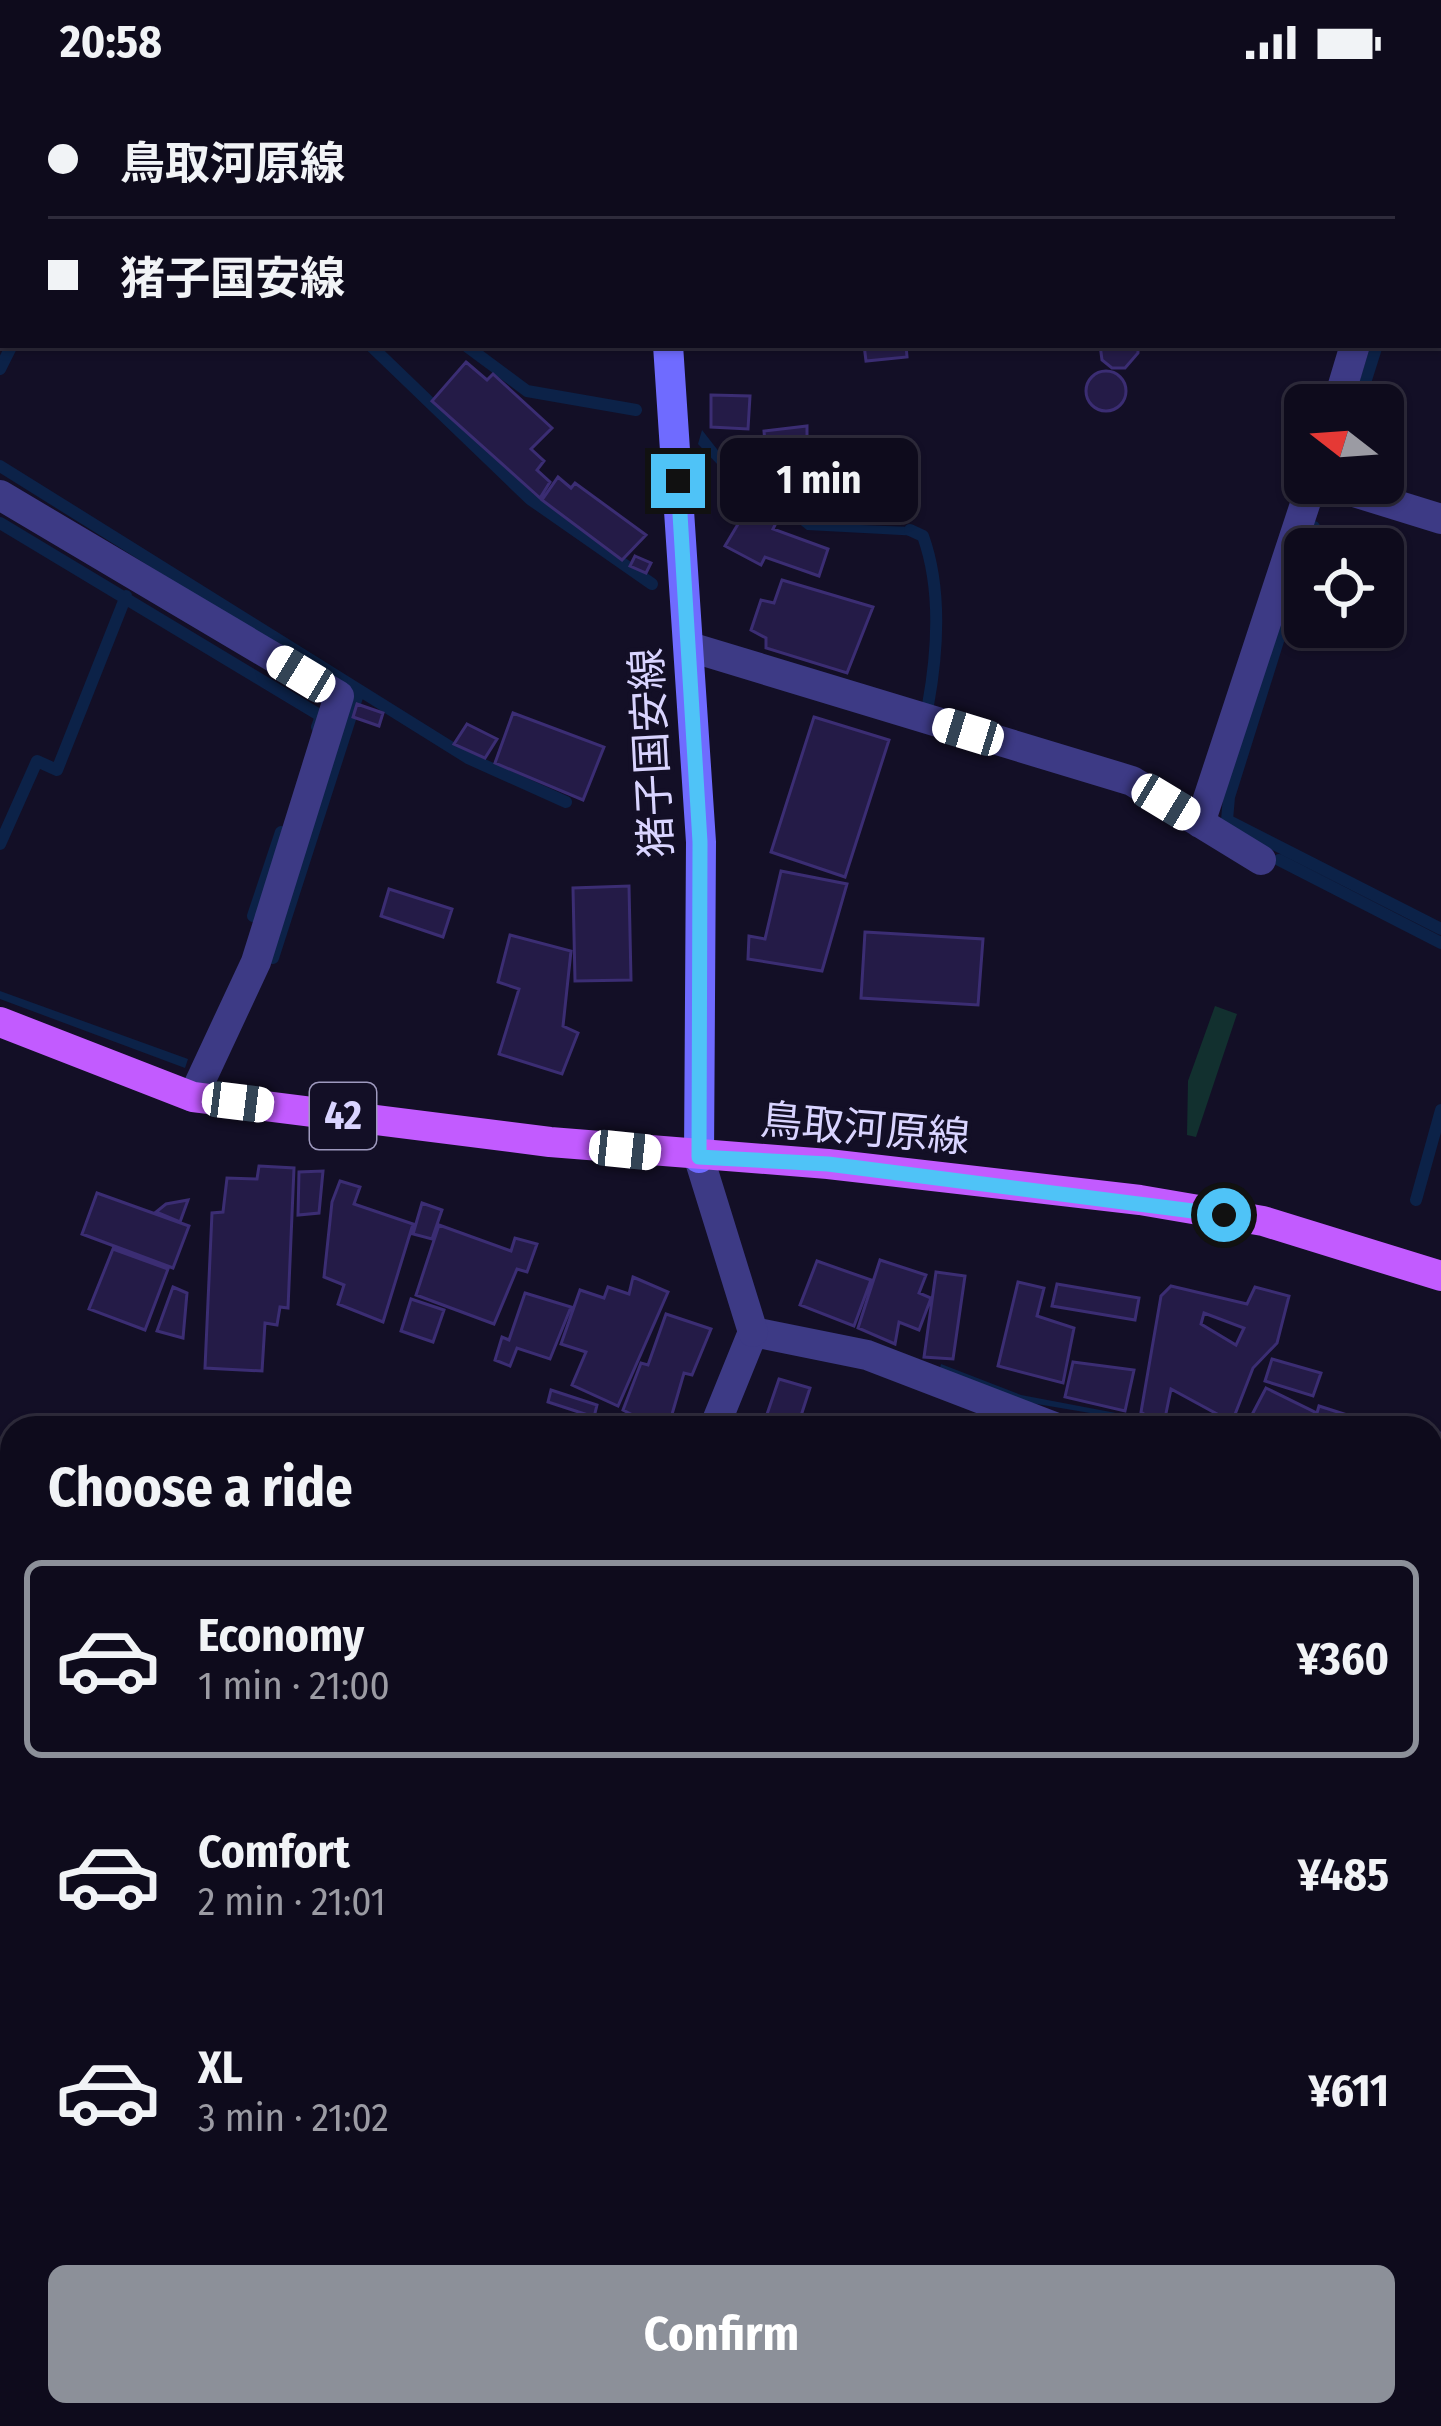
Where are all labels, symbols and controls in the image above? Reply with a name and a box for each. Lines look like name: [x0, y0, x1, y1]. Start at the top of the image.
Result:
text: 20:58: [60, 15, 162, 69]
text: 鳥取河原線: [120, 137, 345, 191]
text: 猪子国安線: [120, 252, 345, 306]
north arrow: [1284, 384, 1404, 504]
map controls: [1284, 384, 1404, 648]
callout: 1 min: [720, 439, 918, 523]
route end: [651, 454, 705, 508]
text: 1 min: [777, 457, 861, 503]
button: locate: [1284, 528, 1404, 648]
car: [261, 640, 341, 708]
street label: 猪子国安線: [622, 647, 682, 859]
car: [928, 704, 1008, 760]
car: [1126, 768, 1206, 836]
car: [200, 1080, 276, 1124]
road number: 42: [310, 1083, 376, 1149]
street label: 鳥取河原線: [758, 1095, 972, 1163]
car: [587, 1128, 663, 1172]
route start: [1197, 1188, 1251, 1242]
text: Choose a ride: [48, 1456, 353, 1520]
icon: car: [54, 1605, 162, 1713]
text: Economy: [198, 1609, 364, 1663]
text: ¥360: [1297, 1632, 1389, 1686]
text: 1 min · 21:00: [198, 1663, 390, 1709]
icon: car: [54, 1821, 162, 1929]
text: Comfort: [198, 1825, 350, 1879]
text: ¥485: [1298, 1848, 1389, 1902]
text: 2 min · 21:01: [198, 1879, 386, 1925]
icon: car: [54, 2037, 162, 2145]
text: XL: [198, 2041, 243, 2095]
text: ¥611: [1309, 2064, 1389, 2118]
text: 3 min · 21:02: [198, 2095, 389, 2141]
button: Confirm: [48, 2265, 1395, 2403]

